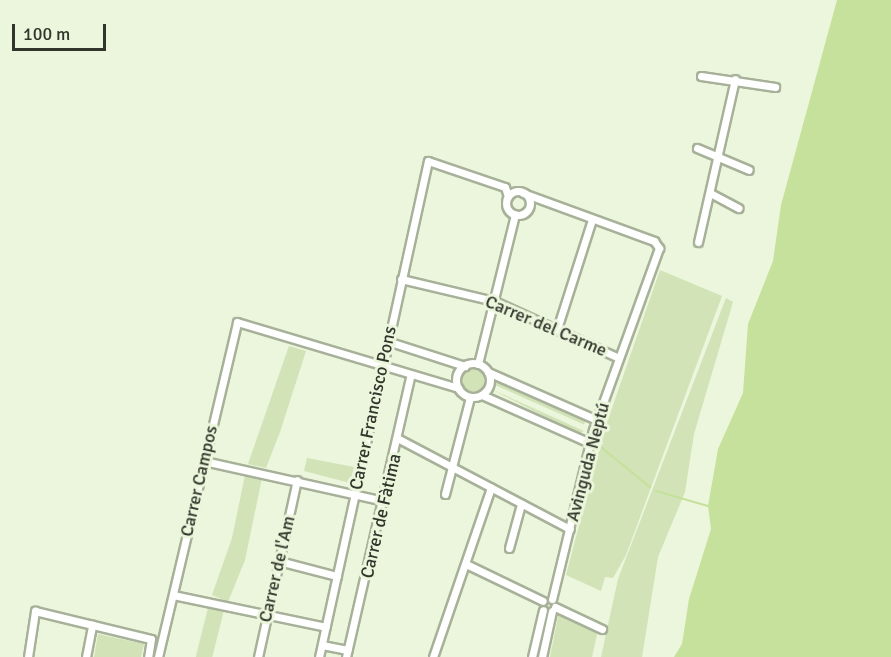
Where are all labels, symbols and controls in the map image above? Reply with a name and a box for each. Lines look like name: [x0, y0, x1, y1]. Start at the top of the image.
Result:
scale bar: [15, 12, 110, 50]
text: 100 m: [23, 23, 70, 45]
street label: Carrer del Carme: [482, 291, 610, 361]
street label: Carrer Francisco Pons: [345, 324, 401, 492]
street label: Avinguda Neptú: [562, 400, 614, 524]
street label: Carrer Campos: [176, 423, 222, 539]
street label: Carrer de Fàtima: [356, 452, 406, 580]
street label: Carrer de l'Am: [254, 514, 300, 624]

